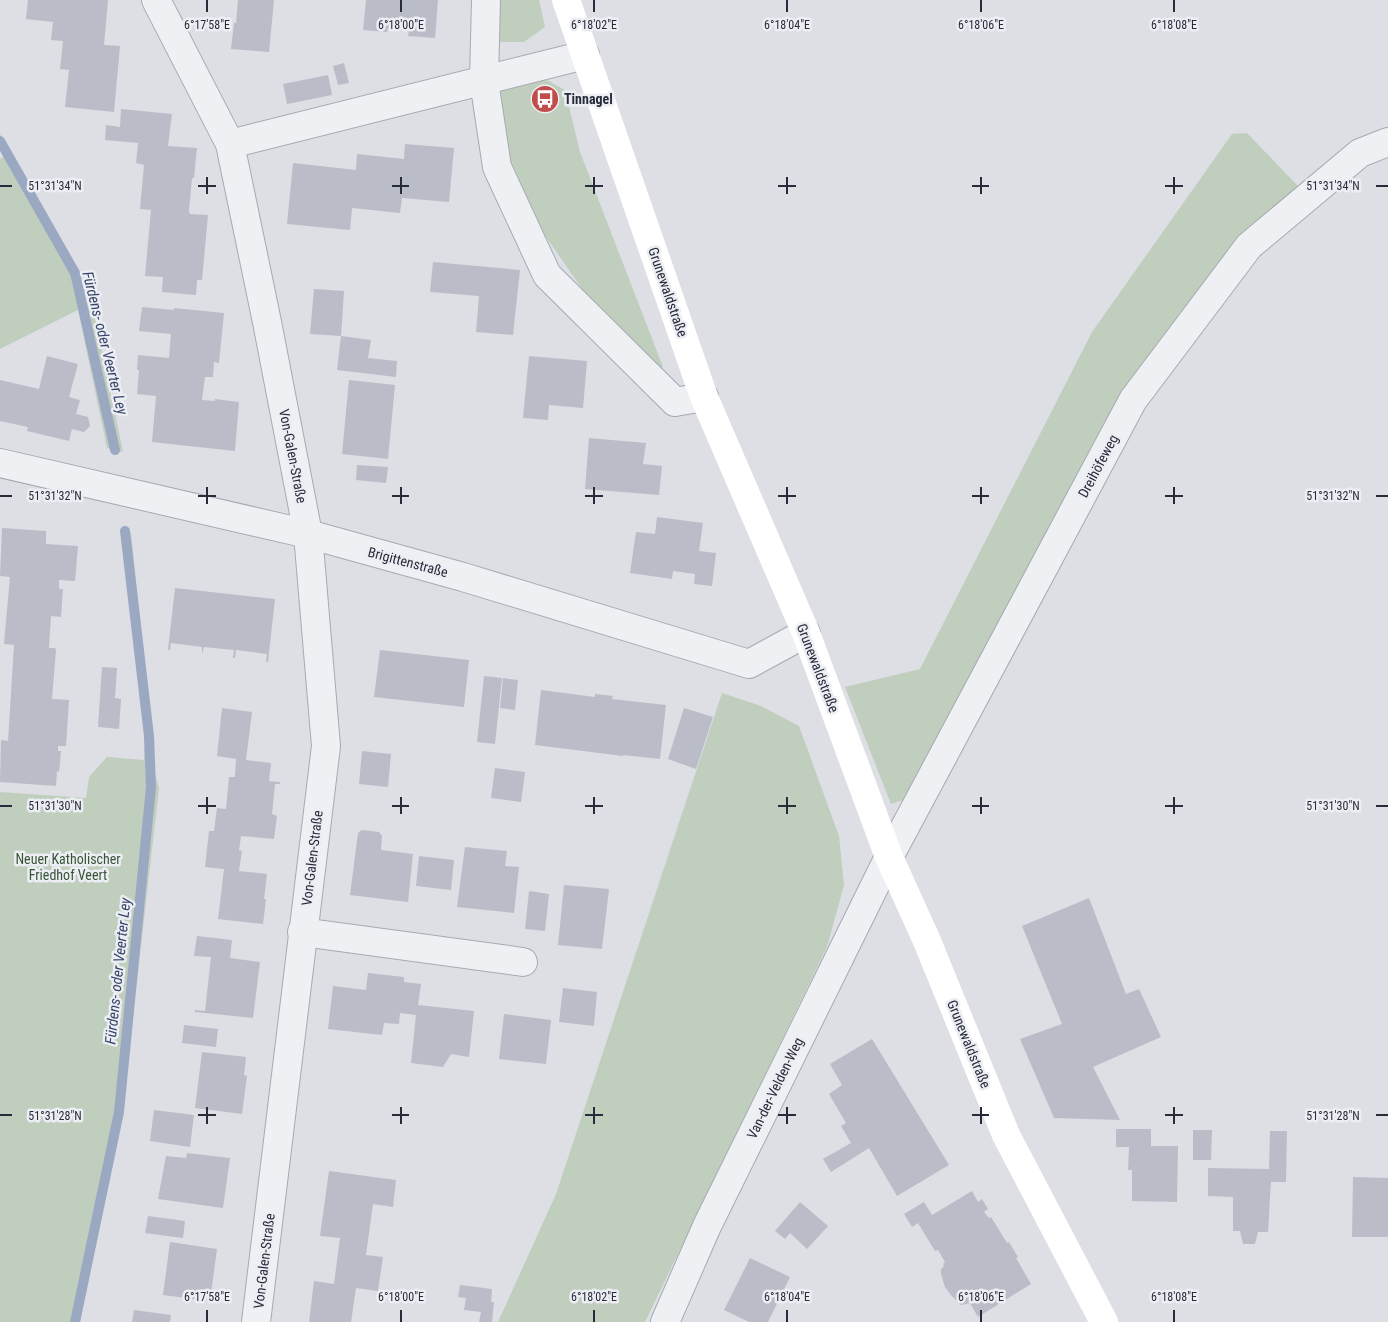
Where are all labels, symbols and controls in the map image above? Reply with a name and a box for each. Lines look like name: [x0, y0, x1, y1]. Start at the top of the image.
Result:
text: 6°17'58"E: [184, 18, 230, 32]
text: 6°18'00"E: [378, 18, 424, 32]
text: 6°18'02"E: [571, 18, 617, 32]
text: 6°18'04"E: [764, 18, 810, 32]
text: 6°18'06"E: [958, 18, 1004, 32]
text: 6°18'08"E: [1151, 18, 1197, 32]
bus stop icon: Tinnagel: [530, 84, 560, 114]
place label: Tinnagel: [564, 91, 613, 107]
text: 51°31'34"N: [28, 179, 82, 193]
text: 51°31'34"N: [1306, 179, 1360, 193]
street label: Grunewaldstraße: [645, 245, 691, 339]
water label: Fürdens- oder Veerter Ley: [78, 269, 132, 417]
street label: Von-Galen-Straße: [276, 407, 310, 505]
street label: Dreihöfeweg: [1075, 432, 1121, 500]
text: 51°31'32"N: [28, 489, 82, 503]
text: 51°31'32"N: [1306, 489, 1360, 503]
street label: Brigittenstraße: [366, 544, 450, 580]
street label: Grunewaldstraße: [794, 621, 842, 715]
text: 51°31'30"N: [28, 799, 82, 813]
text: 51°31'30"N: [1306, 799, 1360, 813]
street label: Von-Galen-Straße: [298, 809, 326, 907]
park label: Neuer Katholischer Friedhof Veert: [15, 851, 121, 883]
water label: Fürdens- oder Veerter Ley: [101, 896, 135, 1045]
street label: Grunewaldstraße: [944, 998, 994, 1091]
street label: Van-der-Velden-Weg: [744, 1035, 806, 1141]
text: 51°31'28"N: [28, 1109, 82, 1123]
text: 51°31'28"N: [1306, 1109, 1360, 1123]
street label: Von-Galen-Straße: [250, 1212, 278, 1310]
text: 6°17'58"E: [184, 1290, 230, 1304]
text: 6°18'00"E: [378, 1290, 424, 1304]
text: 6°18'02"E: [571, 1290, 617, 1304]
text: 6°18'04"E: [764, 1290, 810, 1304]
text: 6°18'06"E: [958, 1290, 1004, 1304]
text: 6°18'08"E: [1151, 1290, 1197, 1304]

